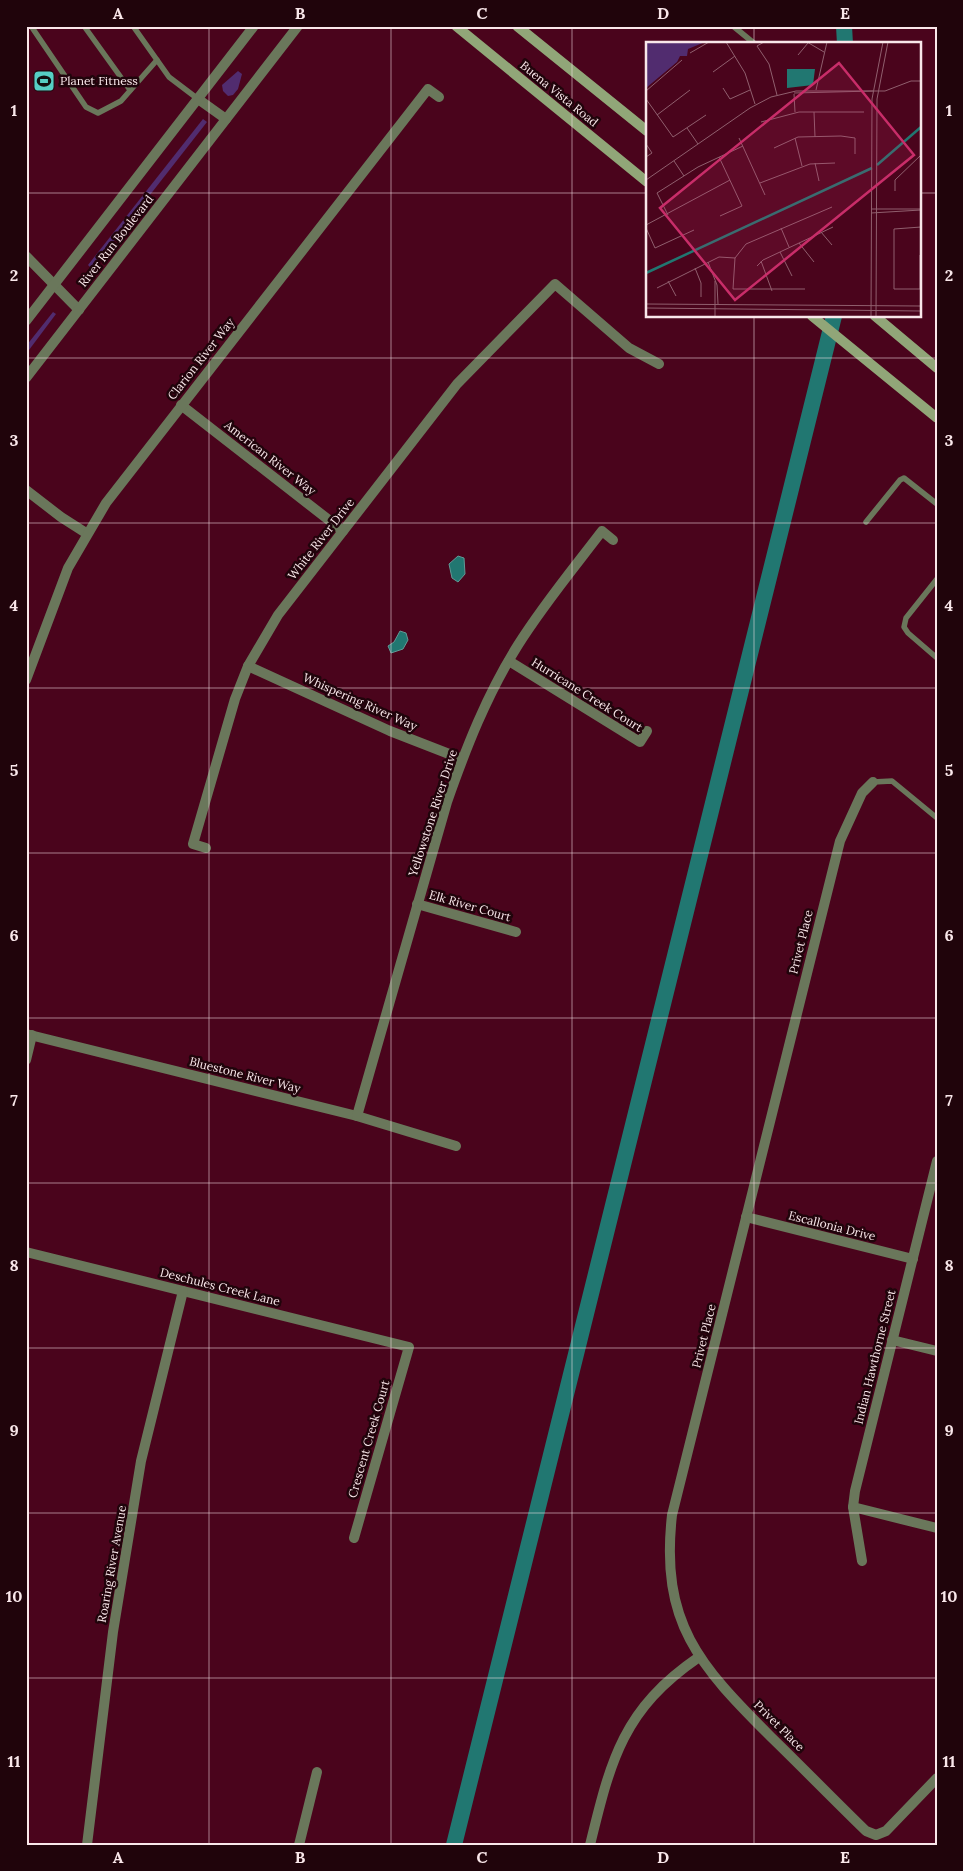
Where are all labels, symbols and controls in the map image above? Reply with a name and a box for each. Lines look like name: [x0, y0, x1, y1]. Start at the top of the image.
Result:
text: A: [113, 3, 124, 23]
text: B: [295, 3, 306, 23]
text: C: [476, 3, 488, 23]
text: D: [657, 3, 669, 23]
text: E: [840, 3, 850, 23]
inset map: [646, 42, 920, 318]
street label: Buena Vista Road: [517, 58, 601, 130]
sports icon: Planet Fitness: [32, 69, 56, 93]
place label: Planet Fitness: [60, 73, 138, 88]
text: 1: [11, 100, 17, 120]
text: 1: [946, 100, 952, 120]
street label: River Run Boulevard: [75, 192, 156, 290]
text: 2: [10, 265, 18, 285]
text: 2: [945, 265, 953, 285]
street label: Clarion River Way: [164, 314, 238, 403]
street label: American River Way: [221, 417, 320, 498]
text: 3: [10, 430, 19, 450]
text: 3: [945, 430, 954, 450]
street label: White River Drive: [284, 495, 357, 582]
text: 4: [10, 595, 19, 615]
text: 4: [945, 595, 954, 615]
street label: Hurricane Creek Court: [529, 654, 646, 735]
street label: Whispering River Way: [301, 670, 420, 734]
street label: Yellowstone River Drive: [405, 747, 460, 879]
text: 5: [10, 760, 19, 780]
text: 5: [945, 760, 954, 780]
street label: Elk River Court: [427, 887, 513, 924]
street label: Privet Place: [785, 908, 816, 975]
text: 6: [9, 925, 19, 945]
text: 6: [944, 925, 954, 945]
street label: Bluestone River Way: [188, 1053, 303, 1096]
text: 7: [10, 1090, 18, 1110]
text: 7: [945, 1090, 953, 1110]
street label: Escallonia Drive: [787, 1207, 878, 1244]
text: 8: [9, 1255, 19, 1275]
text: 8: [944, 1255, 954, 1275]
street label: Deschules Creek Lane: [158, 1264, 282, 1309]
street label: Indian Hawthorne Street: [851, 1288, 899, 1426]
street label: Privet Place: [688, 1302, 719, 1369]
street label: Crescent Creek Court: [345, 1378, 393, 1500]
text: 9: [9, 1420, 19, 1440]
text: 9: [944, 1420, 954, 1440]
street label: Roaring River Avenue: [94, 1504, 129, 1624]
text: 10: [6, 1586, 22, 1606]
text: 10: [941, 1586, 957, 1606]
street label: Privet Place: [751, 1697, 808, 1754]
text: 11: [8, 1751, 21, 1771]
text: 11: [943, 1751, 956, 1771]
text: A: [113, 1847, 124, 1867]
text: B: [295, 1847, 306, 1867]
text: C: [476, 1847, 488, 1867]
text: D: [657, 1847, 669, 1867]
text: E: [840, 1847, 850, 1867]

